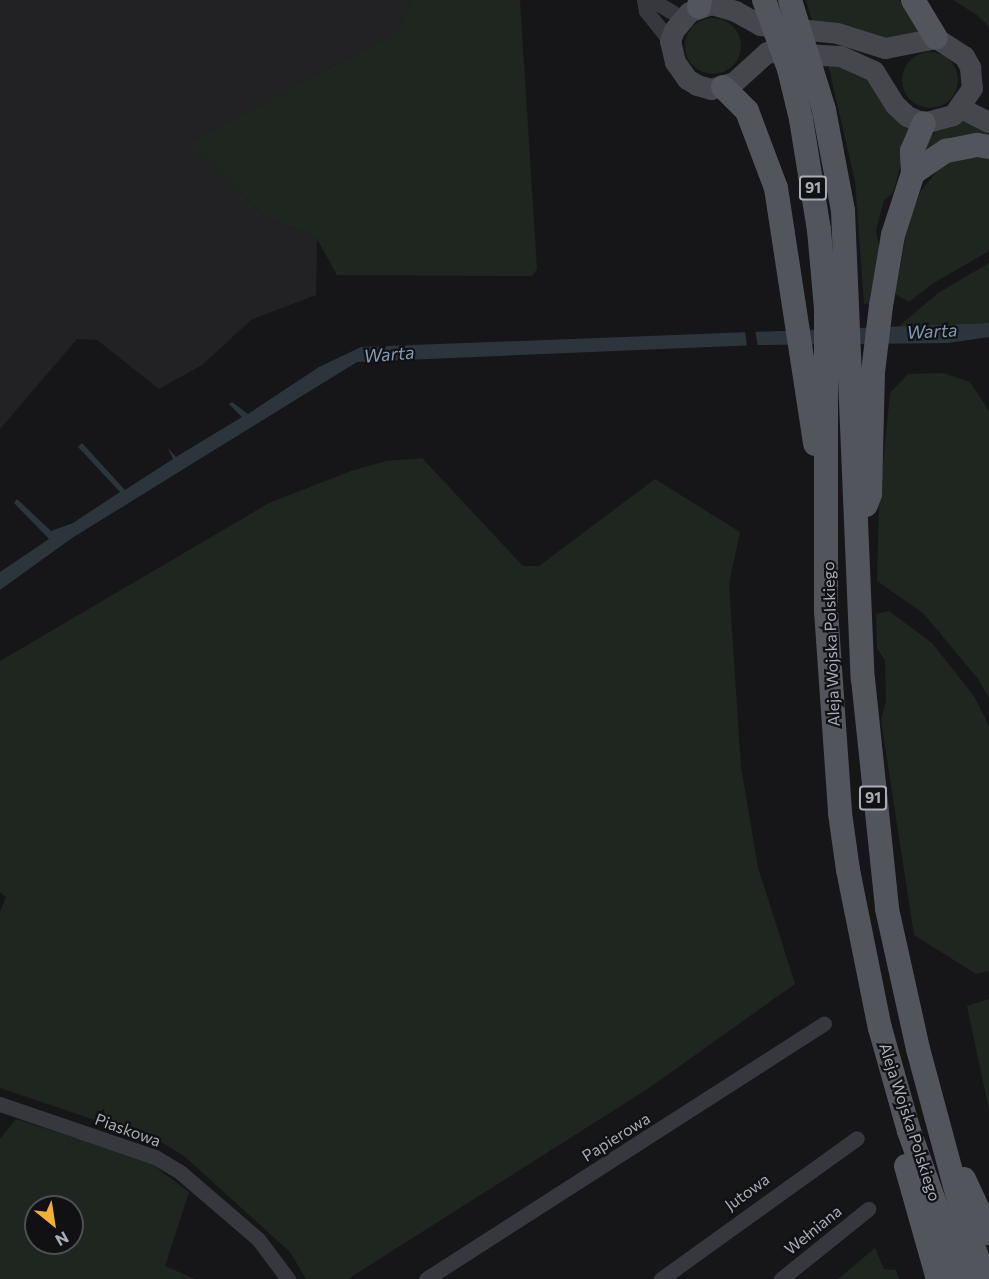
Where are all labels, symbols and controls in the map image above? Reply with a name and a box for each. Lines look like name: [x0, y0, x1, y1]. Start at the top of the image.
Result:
road number: 91: [798, 176, 828, 200]
water label: Warta: [906, 319, 958, 343]
water label: Warta: [363, 341, 415, 367]
street label: Aleja Wojska Polskiego: [819, 561, 843, 727]
road number: 91: [858, 786, 888, 810]
street label: Aleja Wojska Polskiego: [875, 1040, 945, 1204]
street label: Piaskowa: [93, 1109, 163, 1151]
street label: Papierowa: [578, 1109, 654, 1165]
street label: Jutowa: [721, 1169, 773, 1215]
north arrow: [24, 1195, 84, 1255]
street label: Wełniana: [781, 1201, 845, 1259]
text: N: [52, 1228, 72, 1251]

